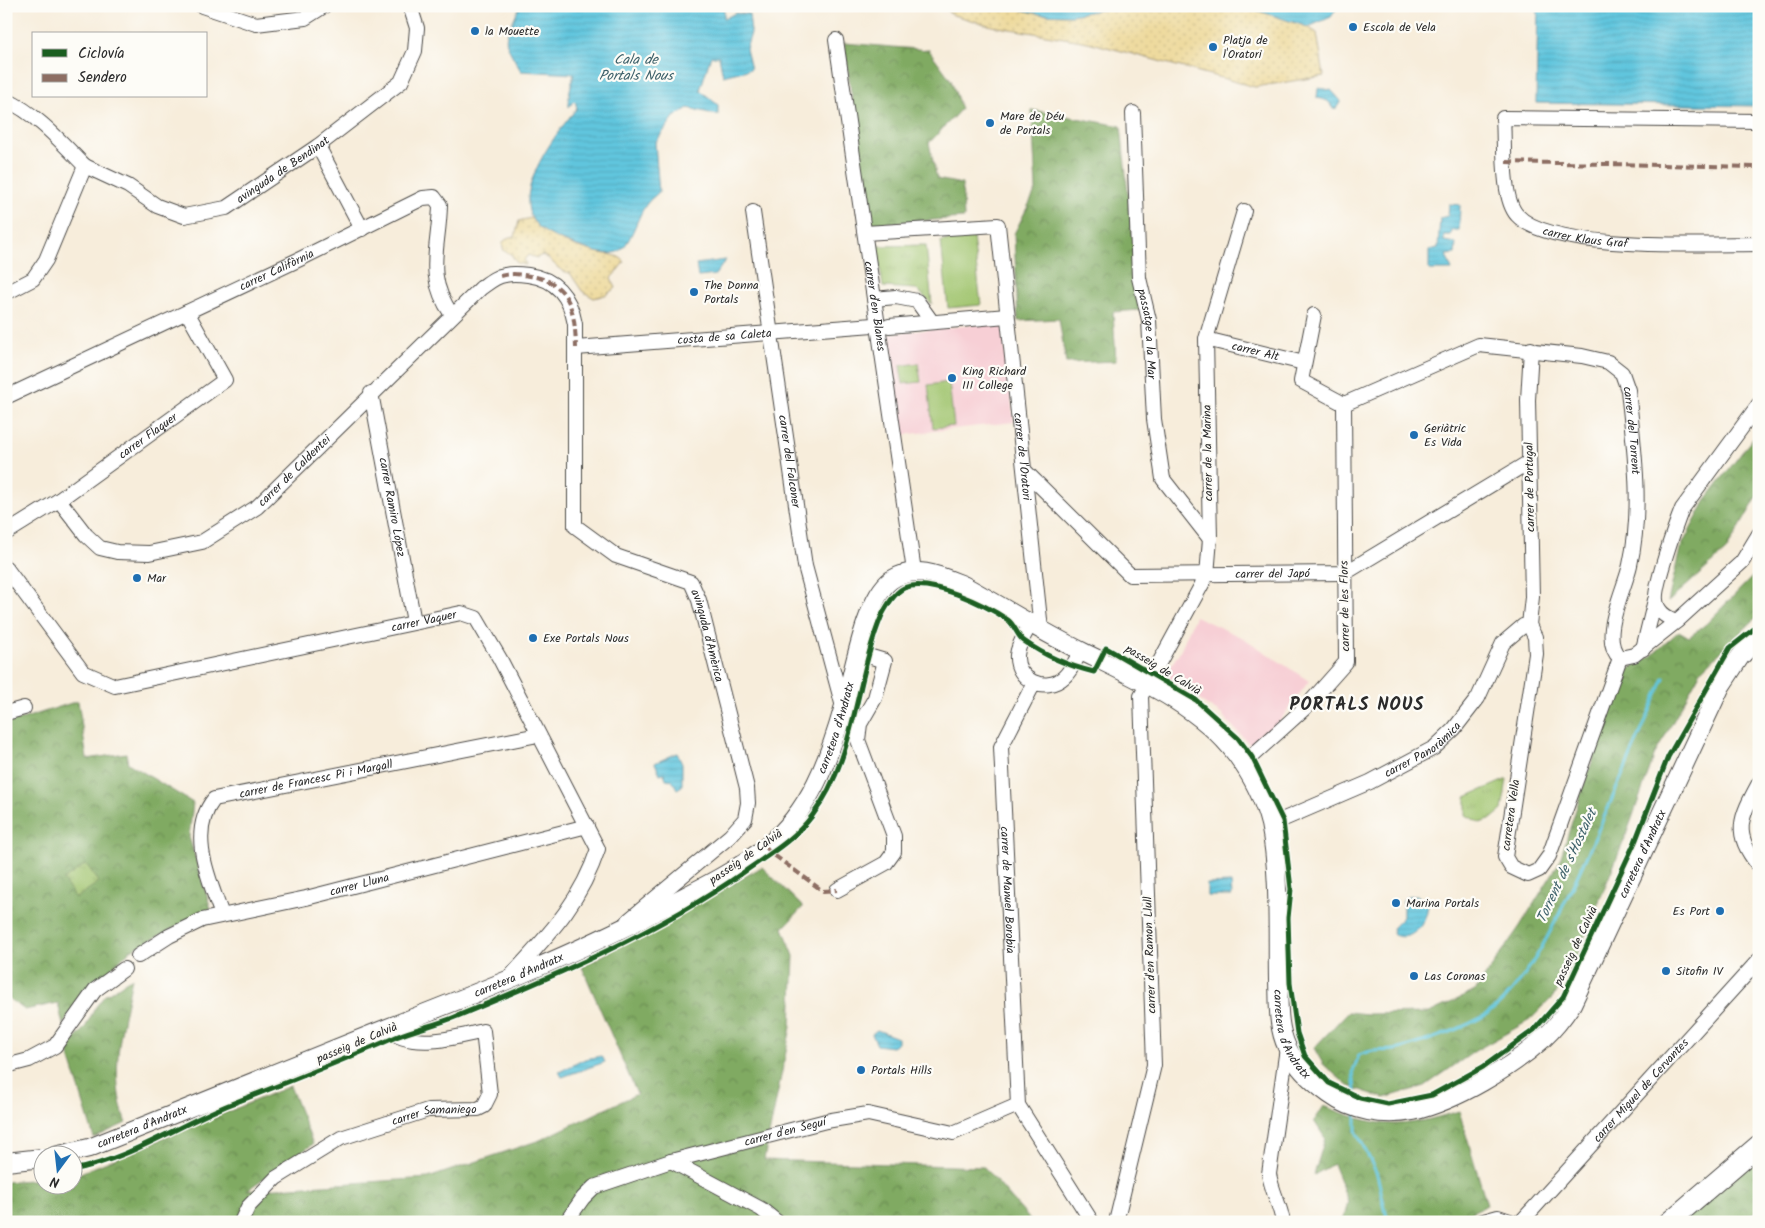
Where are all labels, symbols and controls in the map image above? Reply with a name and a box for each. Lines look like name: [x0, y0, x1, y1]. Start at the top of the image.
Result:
place label: Escola de Vela: [1363, 18, 1436, 37]
marker: Escola de Vela: [1347, 21, 1359, 33]
place label: la Mouette: [485, 22, 540, 41]
marker: la Mouette: [469, 25, 481, 37]
place label: Platja de l'Oratori: [1223, 31, 1268, 64]
legend: [32, 32, 208, 98]
marker: Platja de l'Oratori: [1207, 41, 1219, 53]
text: Ciclovía: [78, 42, 125, 66]
water label: Cala de Portals Nous: [599, 49, 675, 87]
text: Sendero: [78, 66, 127, 90]
place label: Mare de Déu de Portals: [1000, 107, 1064, 140]
marker: Mare de Déu de Portals: [984, 117, 996, 129]
street label: avinguda de Bendinat: [232, 131, 334, 208]
street label: carrer Klaus Graf: [1540, 221, 1630, 253]
street label: carrer Califòrnia: [236, 244, 318, 296]
street label: carrer d'en Blanes: [859, 260, 891, 352]
place label: The Donna Portals: [704, 276, 759, 309]
marker: The Donna Portals: [688, 286, 700, 298]
street label: passatge a la Mar: [1132, 286, 1162, 381]
street label: costa de sa Caleta: [677, 323, 773, 350]
street label: carrer Alt: [1230, 336, 1281, 366]
place label: King Richard III College: [962, 362, 1027, 395]
marker: King Richard III College: [946, 372, 958, 384]
street label: carrer del Torrent: [1618, 383, 1645, 475]
street label: carrer de la Marina: [1198, 404, 1218, 501]
street label: carrer Flaquer: [114, 407, 182, 464]
street label: carrer de l'Oratori: [1009, 412, 1037, 502]
street label: carrer del Falconer: [773, 414, 806, 510]
place label: Geriàtric Es Vida: [1424, 419, 1466, 452]
marker: Geriàtric Es Vida: [1408, 429, 1420, 441]
street label: carrer de Caldentei: [253, 430, 336, 511]
street label: carrer de Portugal: [1520, 442, 1540, 532]
street label: carrer Ramiro López: [374, 456, 411, 558]
street label: carrer de les Flors: [1335, 560, 1355, 652]
street label: carrer del Japó: [1235, 564, 1311, 584]
place label: Mar: [147, 569, 167, 588]
marker: Mar: [131, 572, 143, 584]
street label: avinguda d'Amèrica: [686, 586, 729, 684]
street label: carrer Vaquer: [390, 605, 459, 637]
place label: Exe Portals Nous: [543, 629, 629, 648]
marker: Exe Portals Nous: [527, 632, 539, 644]
street label: passeig de Calvià: [1120, 639, 1205, 700]
street label: carretera d'Andratx: [812, 679, 859, 777]
district label: PORTALS NOUS: [1290, 691, 1424, 720]
street label: carrer Panoràmica: [1381, 717, 1466, 782]
street label: carrer de Francesc Pi i Margall: [238, 754, 394, 803]
street label: carretera Vella: [1497, 778, 1525, 852]
water label: Torrent de s'Hostalet: [1531, 803, 1604, 927]
street label: carretera d'Andratx: [1613, 806, 1672, 901]
street label: passeig de Calvià: [705, 824, 787, 890]
street label: carrer de Manuel Borobia: [995, 826, 1020, 954]
street label: carrer Lluna: [328, 868, 391, 901]
place label: Marina Portals: [1406, 894, 1479, 913]
street label: carrer d'en Ramon Llull: [1138, 896, 1162, 1014]
marker: Marina Portals: [1390, 897, 1402, 909]
place label: Es Port: [1672, 902, 1710, 921]
street label: passeig de Calvià: [1549, 903, 1603, 990]
marker: Es Port: [1714, 905, 1726, 917]
street label: carretera d'Andratx: [471, 947, 567, 1002]
place label: Sitofin IV: [1676, 962, 1725, 981]
marker: Sitofin IV: [1660, 965, 1672, 977]
place label: Las Coronas: [1424, 967, 1485, 986]
marker: Las Coronas: [1408, 970, 1420, 982]
street label: carretera d'Andratx: [1269, 989, 1316, 1084]
street label: passeig de Calvià: [313, 1017, 401, 1069]
street label: carrer Miguel de Cervantes: [1588, 1034, 1693, 1147]
place label: Portals Hills: [871, 1061, 932, 1080]
marker: Portals Hills: [855, 1064, 867, 1076]
street label: carretera d'Andratx: [94, 1100, 191, 1153]
street label: carrer Samaniego: [389, 1100, 477, 1131]
street label: carrer d'en Seguí: [742, 1111, 830, 1151]
north arrow: [32, 1146, 82, 1196]
text: N: [48, 1170, 62, 1193]

